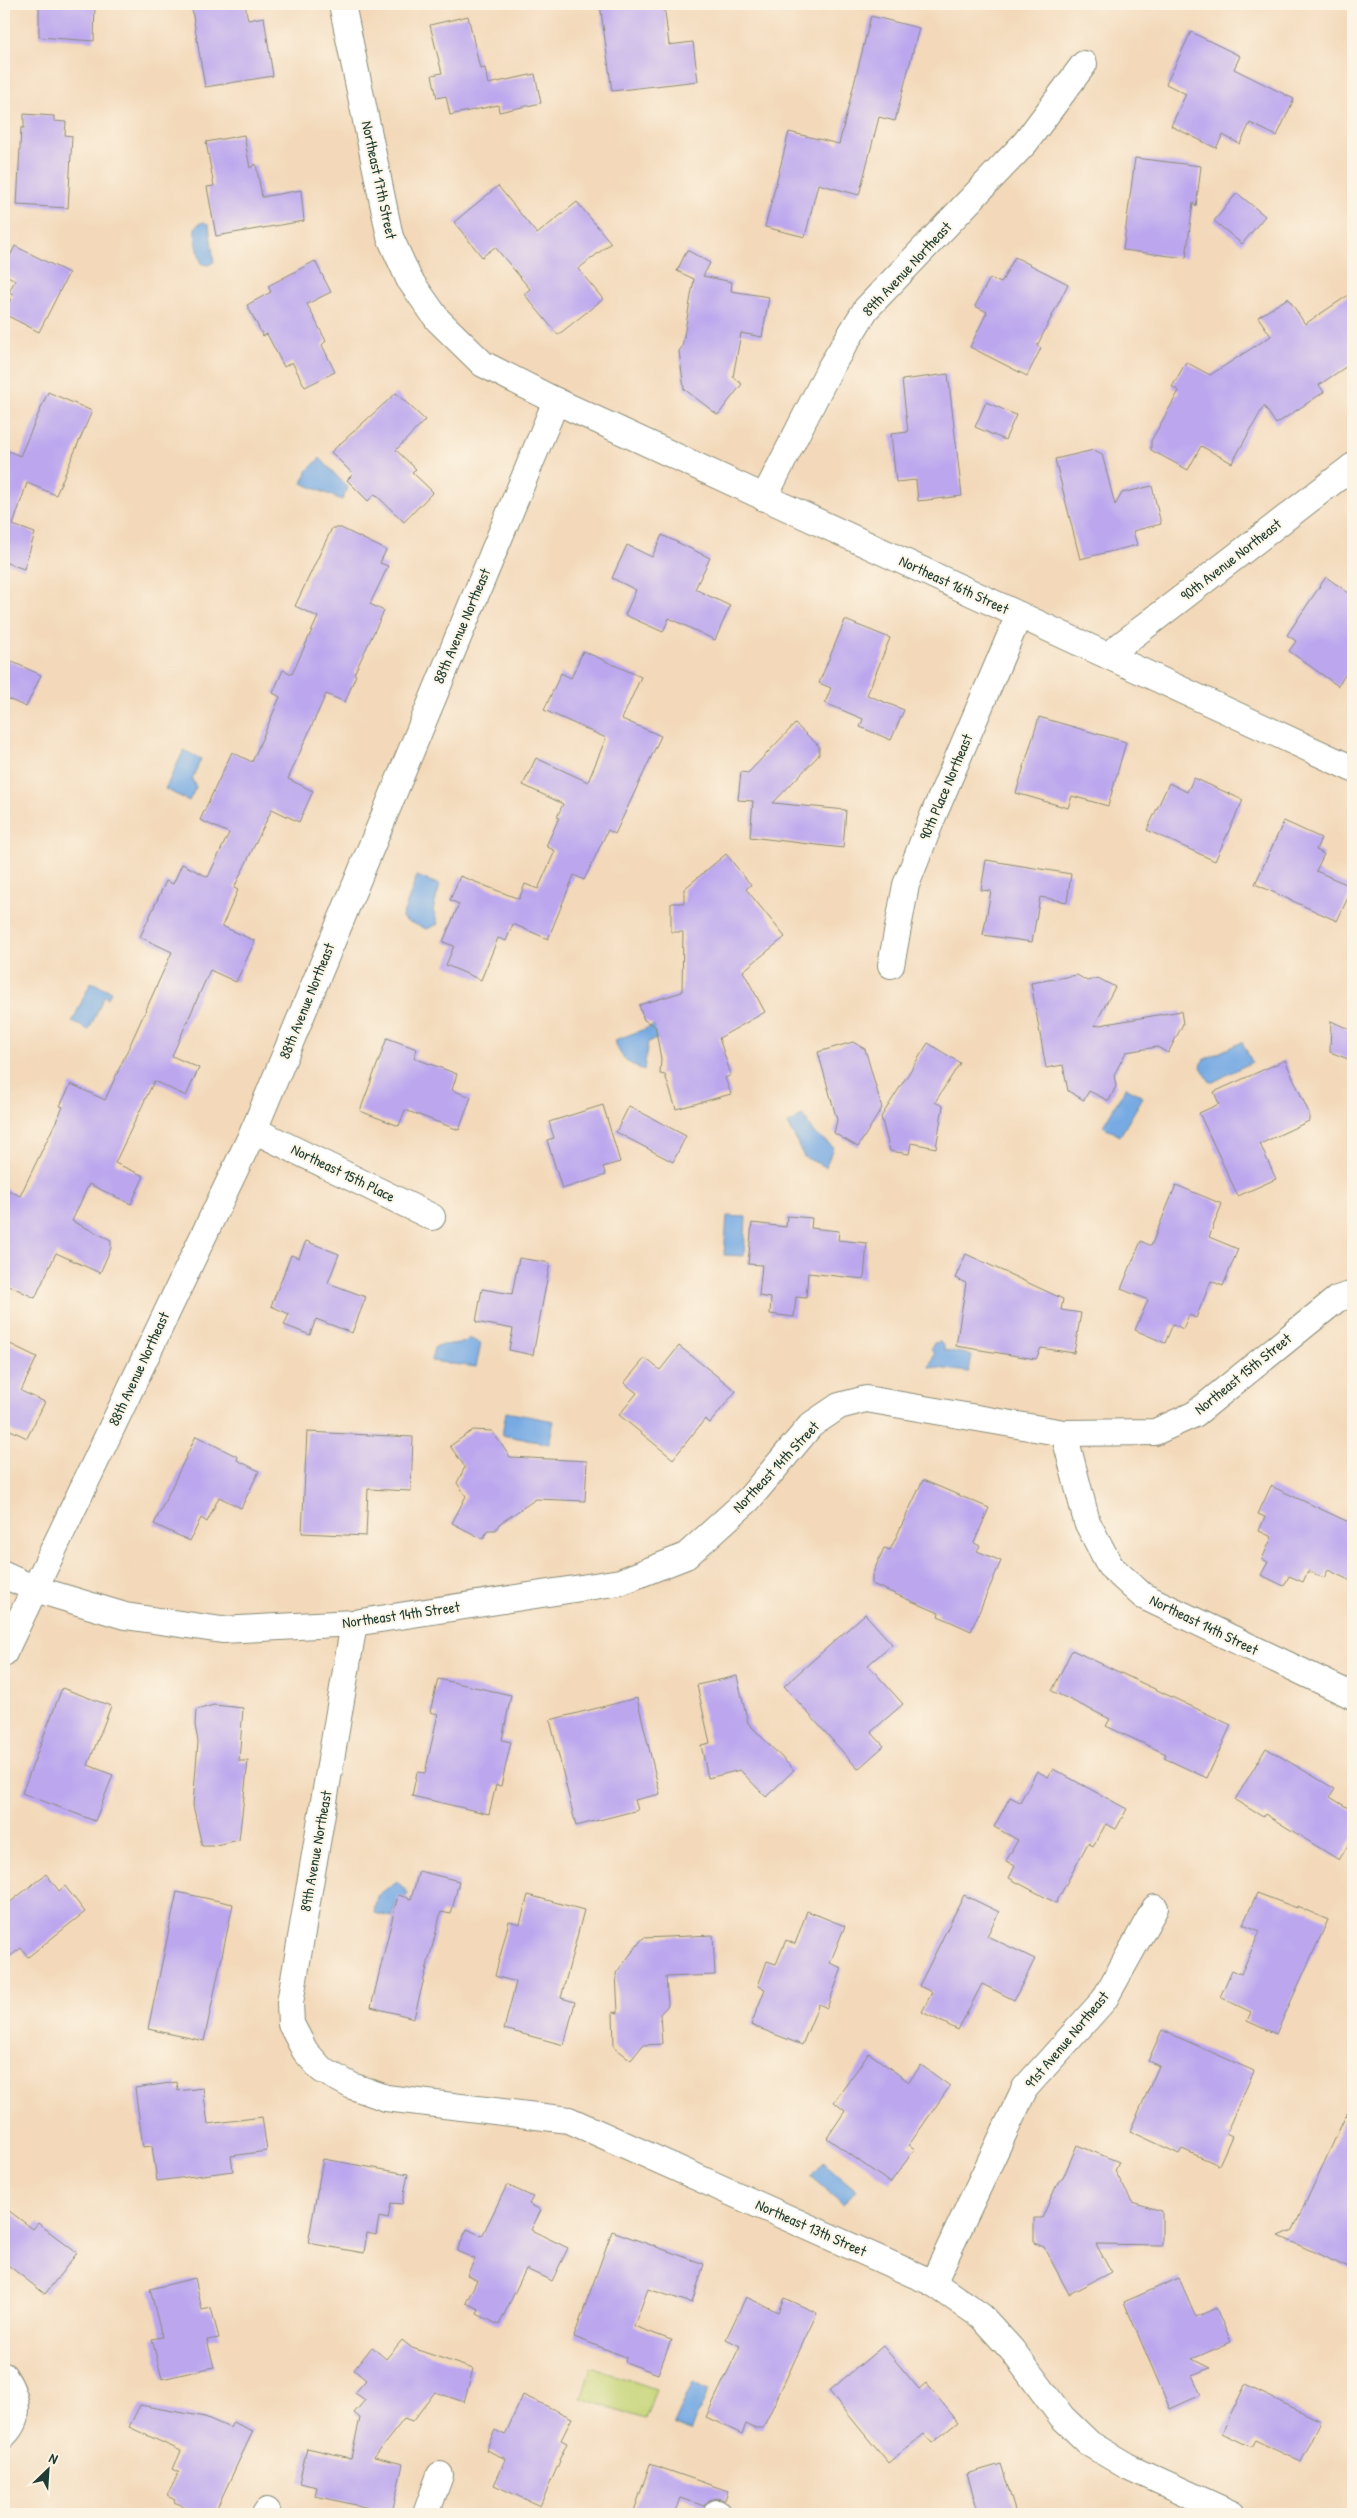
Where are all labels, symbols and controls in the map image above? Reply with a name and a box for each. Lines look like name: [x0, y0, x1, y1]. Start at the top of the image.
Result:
street label: Northeast 17th Street: [357, 119, 402, 242]
street label: 89th Avenue Northeast: [857, 216, 957, 321]
street label: 90th Avenue Northeast: [1176, 513, 1286, 606]
street label: Northeast 16th Street: [896, 550, 1013, 620]
street label: 88th Avenue Northeast: [428, 564, 496, 687]
street label: 90th Place Northeast: [914, 730, 978, 843]
street label: 88th Avenue Northeast: [274, 939, 340, 1062]
street label: Northeast 15th Place: [288, 1138, 399, 1207]
street label: 88th Avenue Northeast: [103, 1308, 175, 1429]
street label: Northeast 15th Street: [1190, 1327, 1296, 1419]
street label: Northeast 14th Street: [728, 1416, 824, 1517]
street label: Northeast 14th Street: [1146, 1589, 1263, 1660]
street label: Northeast 14th Street: [341, 1596, 462, 1633]
street label: 89th Avenue Northeast: [295, 1788, 337, 1913]
street label: 91st Avenue Northeast: [1020, 1986, 1114, 2093]
street label: Northeast 13th Street: [752, 2194, 871, 2262]
north arrow: [22, 2446, 72, 2496]
text: N: [46, 2448, 62, 2468]

